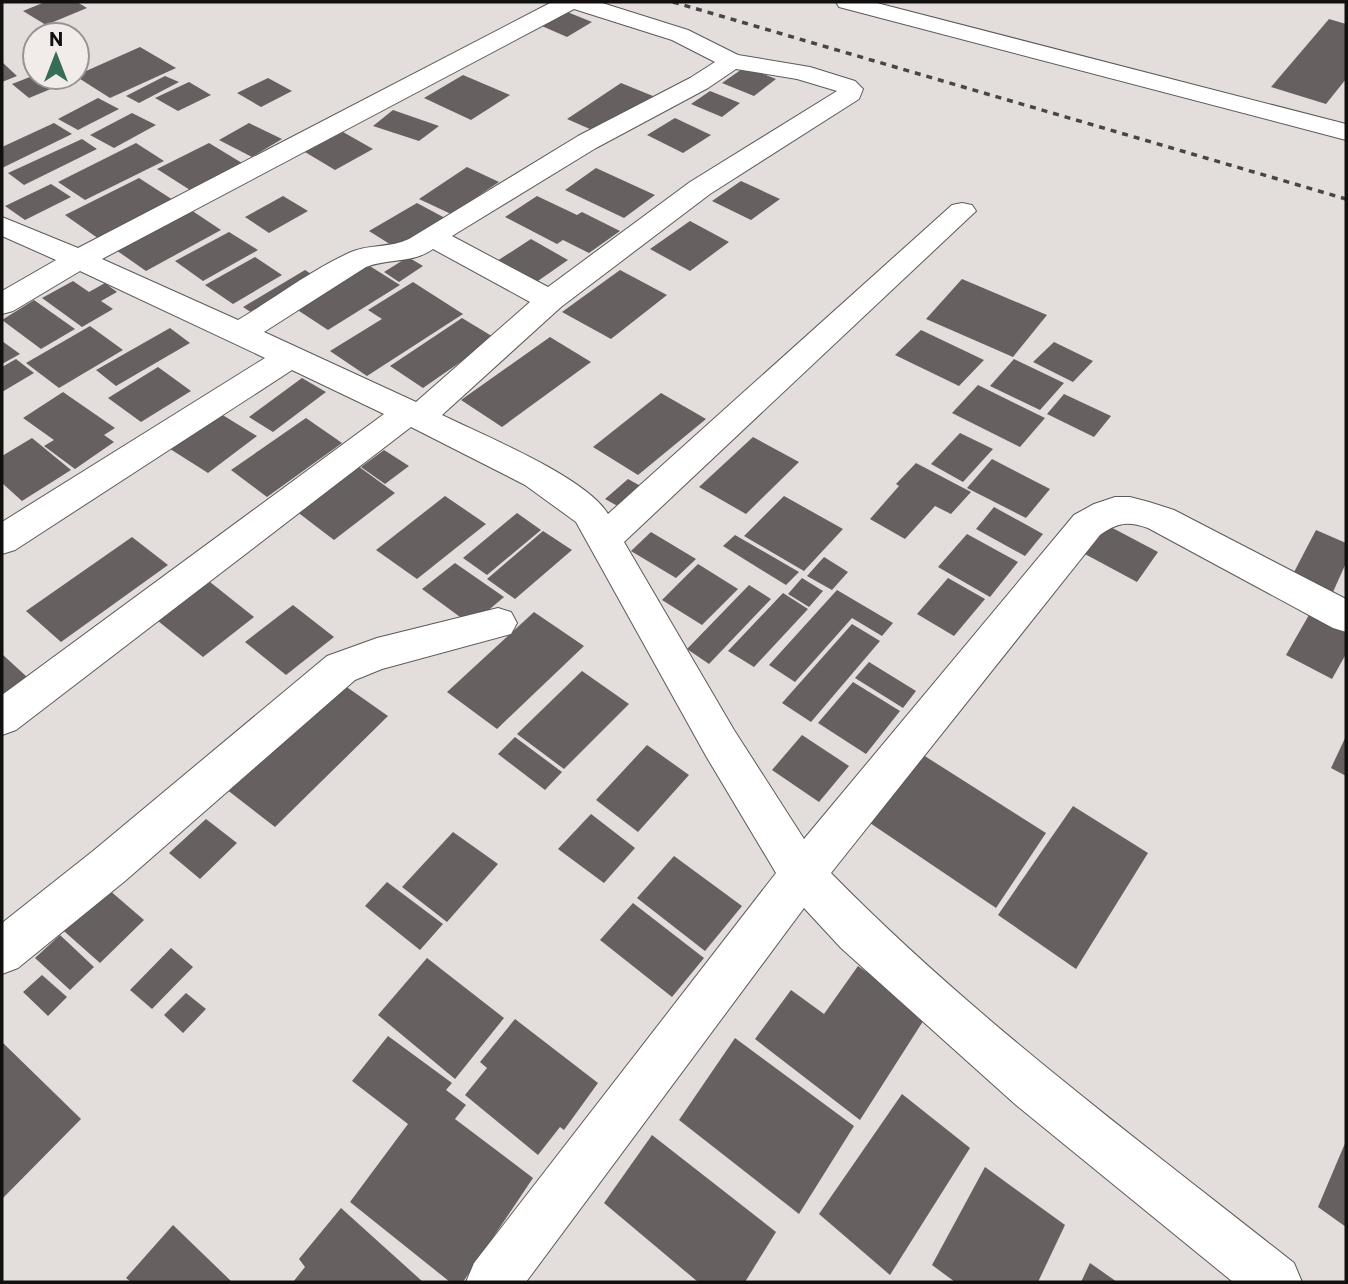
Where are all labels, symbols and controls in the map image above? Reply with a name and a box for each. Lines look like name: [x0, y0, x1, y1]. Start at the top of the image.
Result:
north arrow: [21, 21, 91, 91]
text: N: [49, 27, 63, 50]

